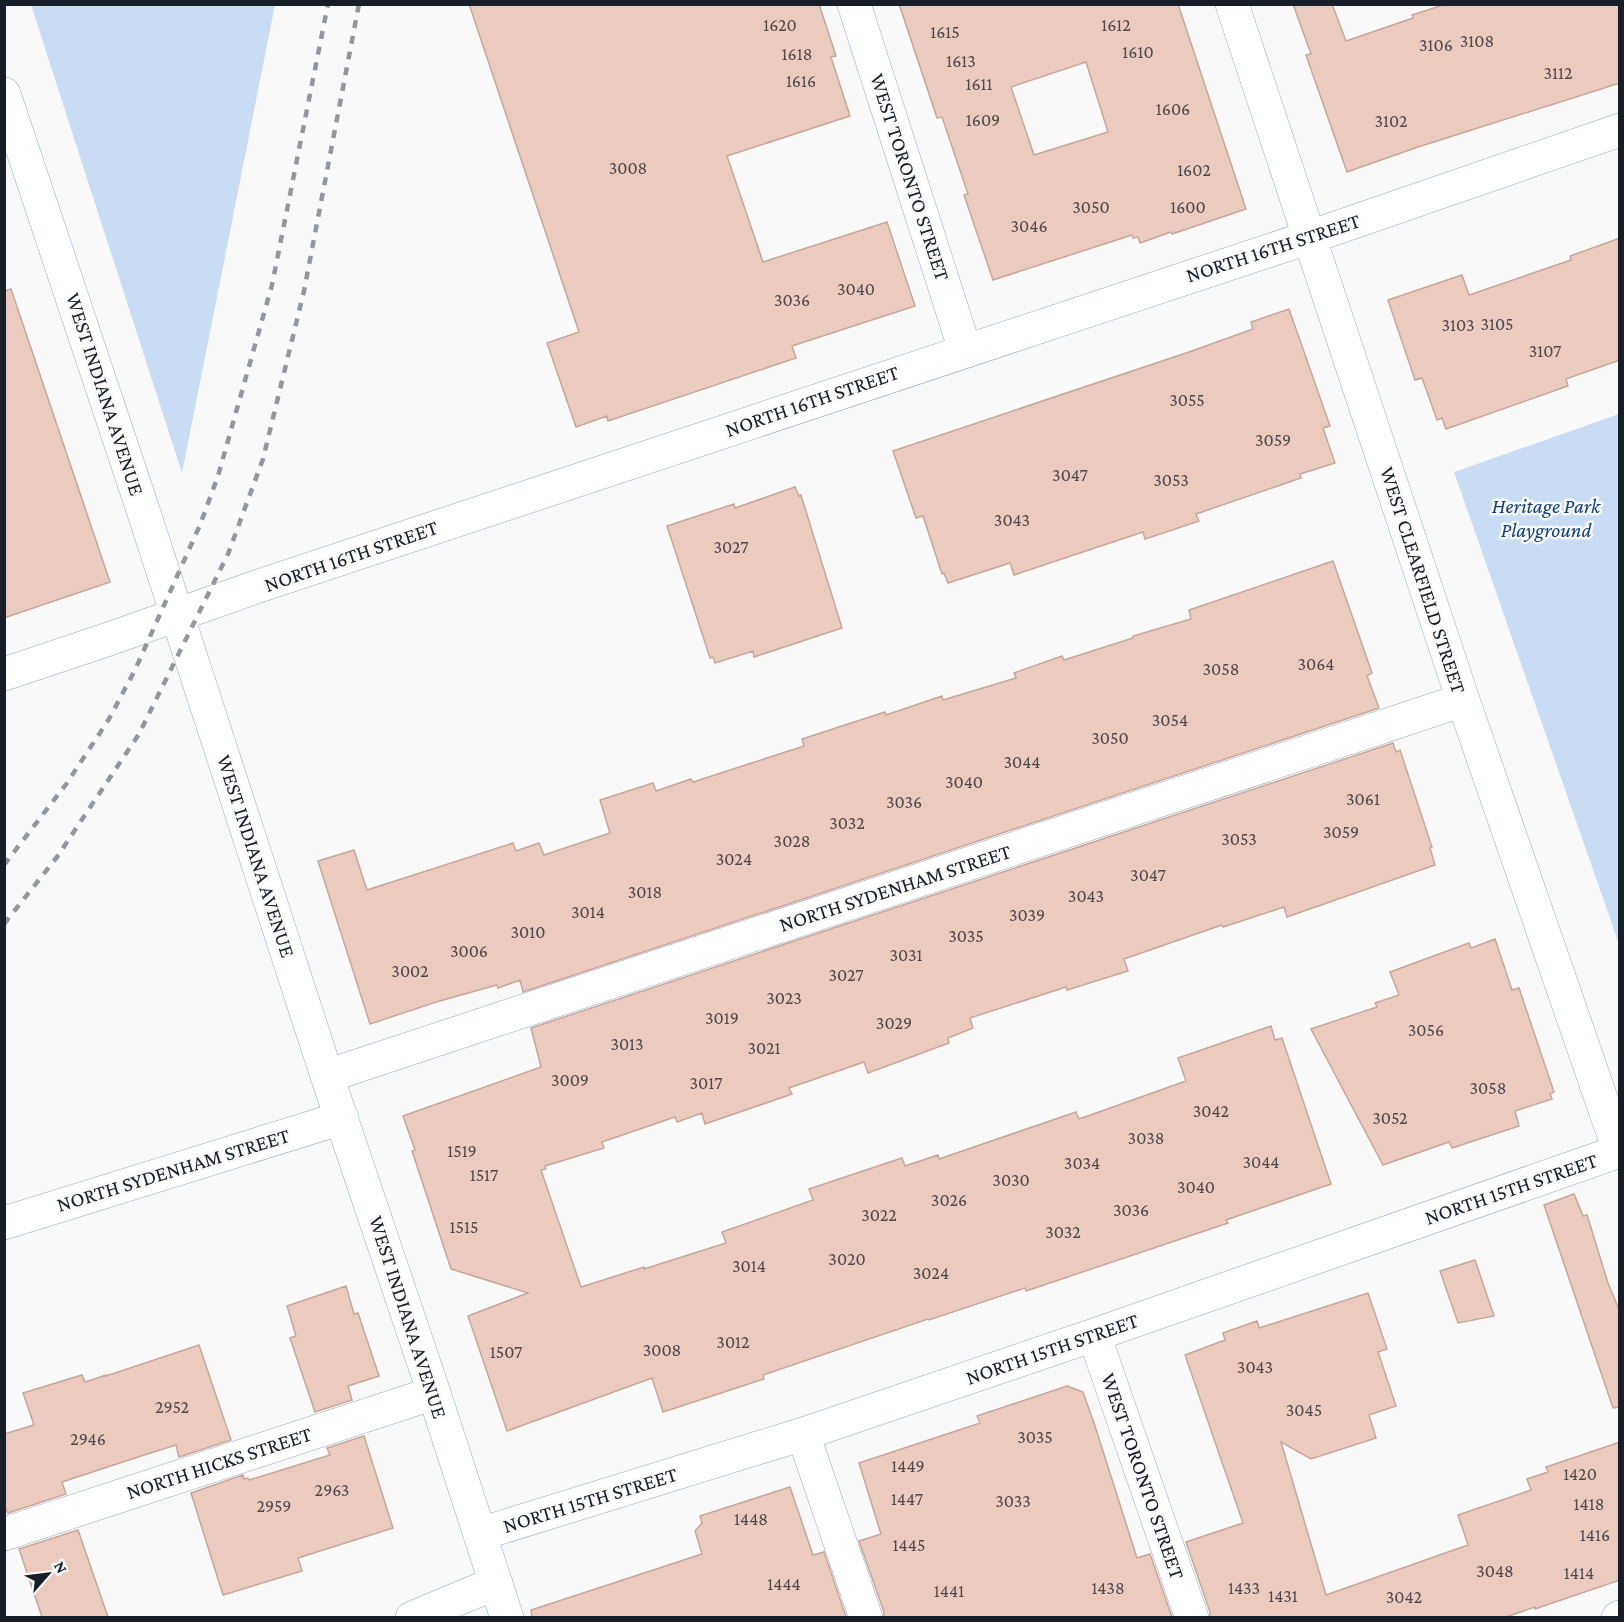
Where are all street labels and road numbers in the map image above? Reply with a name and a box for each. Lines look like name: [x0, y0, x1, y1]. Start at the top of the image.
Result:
street label: WEST TORONTO STREET: [865, 70, 955, 284]
street label: NORTH 16TH STREET: [1183, 208, 1364, 287]
street label: WEST INDIANA AVENUE: [61, 290, 149, 498]
street label: NORTH 16TH STREET: [722, 360, 902, 442]
street label: WEST CLEARFIELD STREET: [1375, 464, 1471, 697]
street label: NORTH 16TH STREET: [261, 515, 441, 597]
street label: WEST INDIANA AVENUE: [212, 752, 300, 960]
street label: NORTH SYDENHAM STREET: [776, 839, 1014, 937]
street label: NORTH SYDENHAM STREET: [54, 1123, 293, 1217]
street label: NORTH 15TH STREET: [1422, 1148, 1601, 1230]
street label: WEST INDIANA AVENUE: [364, 1213, 452, 1421]
street label: NORTH 15TH STREET: [963, 1308, 1142, 1390]
street label: WEST TORONTO STREET: [1096, 1370, 1190, 1583]
street label: NORTH HICKS STREET: [123, 1422, 315, 1504]
street label: NORTH 15TH STREET: [500, 1462, 681, 1538]

